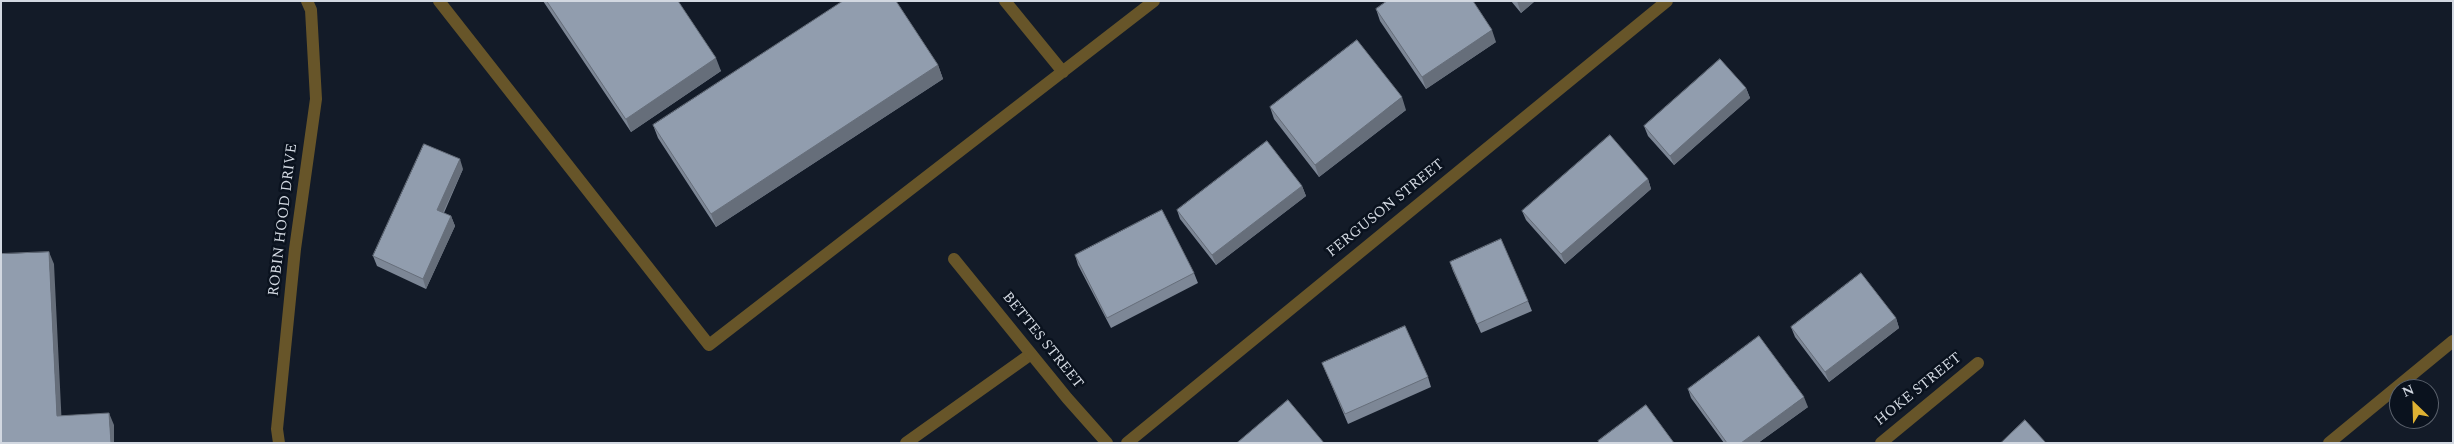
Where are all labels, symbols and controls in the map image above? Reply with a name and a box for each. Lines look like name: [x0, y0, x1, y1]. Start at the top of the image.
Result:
street label: ROBIN HOOD DRIVE: [266, 143, 302, 297]
street label: FERGUSON STREET: [1324, 156, 1448, 262]
street label: BETTES STREET: [998, 289, 1086, 393]
street label: HOKE STREET: [1872, 350, 1966, 430]
north arrow: [2389, 379, 2439, 429]
text: N: [2399, 379, 2418, 403]

